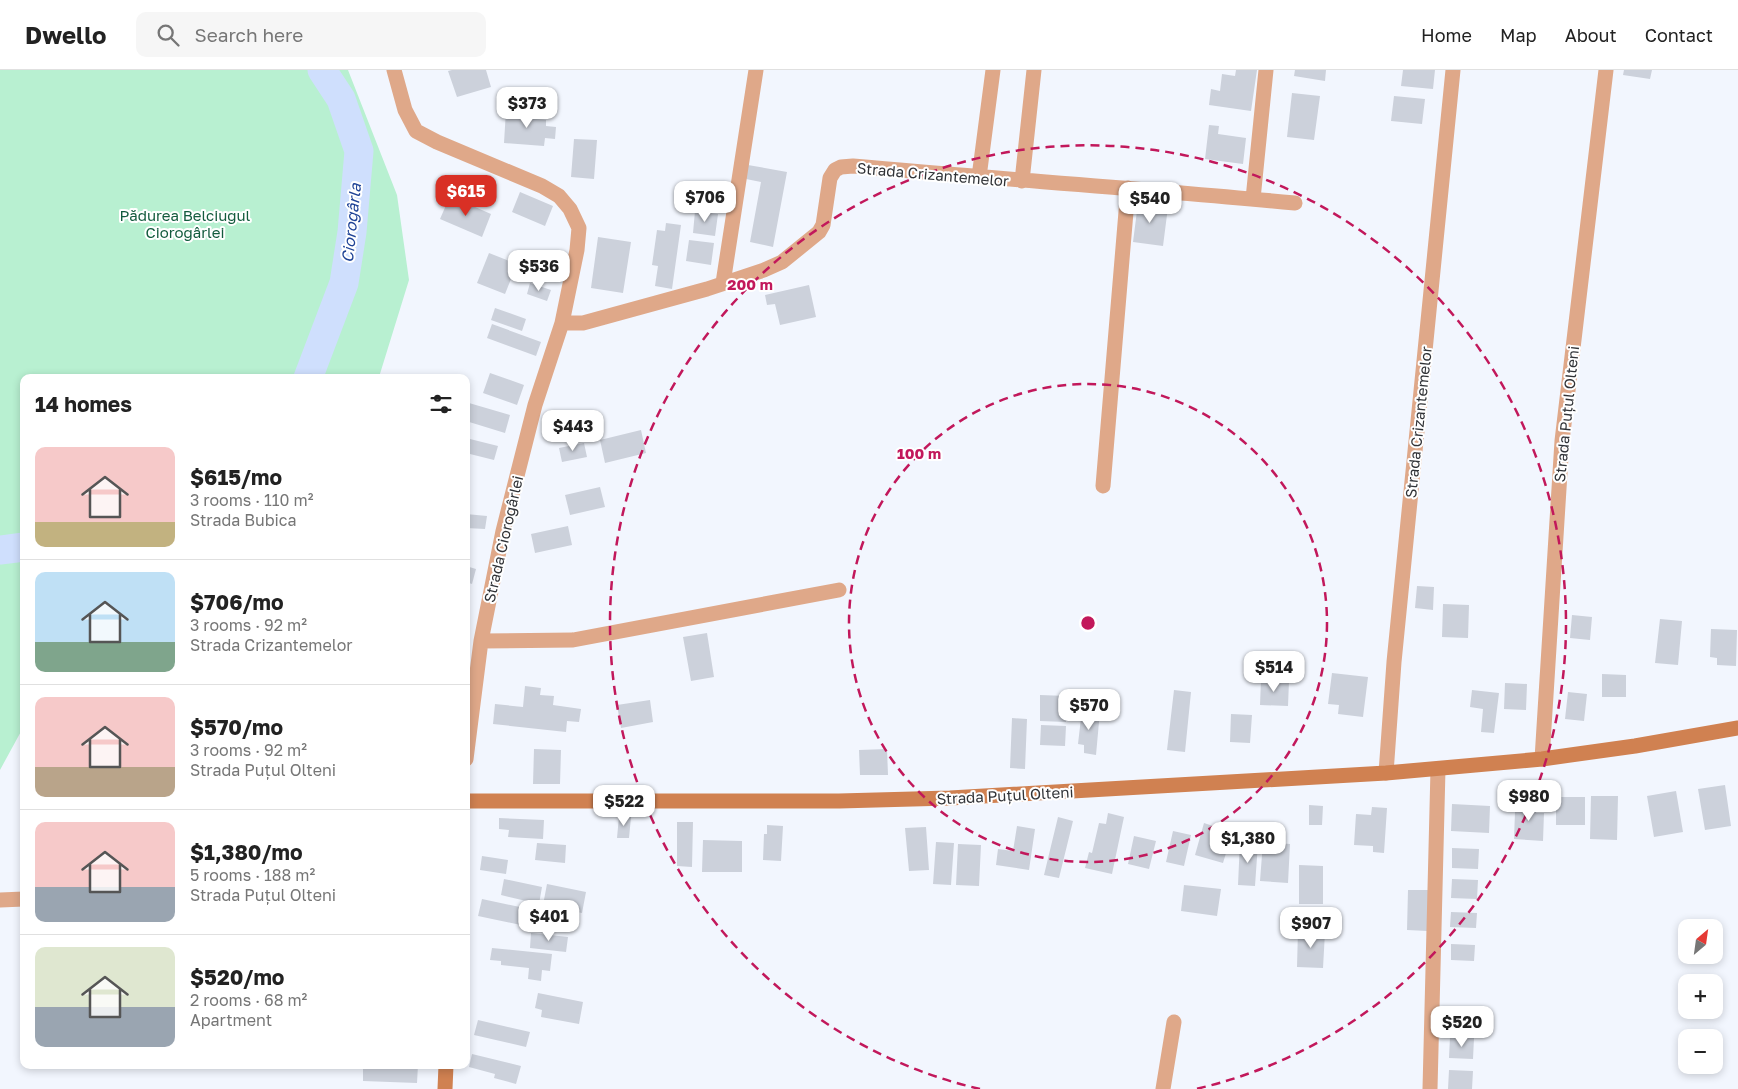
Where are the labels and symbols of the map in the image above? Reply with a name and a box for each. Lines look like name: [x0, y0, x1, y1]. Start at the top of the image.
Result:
pin: $373: [497, 87, 557, 129]
street label: Strada Crizantemelor: [856, 158, 1010, 190]
pin: $615: [436, 174, 496, 217]
pin: $706: [675, 180, 735, 223]
water label: Ciorogârla: [337, 181, 365, 264]
pin: $540: [1120, 182, 1180, 224]
park label: Pădurea Belciugul Ciorogârlei: [120, 206, 251, 241]
pin: $536: [509, 250, 569, 292]
text: 200 m: [727, 275, 773, 293]
street label: Strada Crizantemelor: [1401, 345, 1435, 499]
street label: Strada Puțul Olteni: [1550, 345, 1582, 483]
pin: $443: [543, 410, 603, 452]
text: 100 m: [897, 444, 941, 462]
street label: Strada Ciorogârlei: [480, 474, 526, 604]
centre of rings: [1079, 614, 1097, 632]
pin: $514: [1244, 650, 1304, 693]
pin: $570: [1059, 688, 1119, 731]
pin: $980: [1499, 780, 1559, 822]
street label: Strada Puțul Olteni: [936, 782, 1074, 808]
pin: $522: [594, 784, 654, 827]
pin: $1,380: [1207, 822, 1289, 864]
pin: $401: [519, 900, 579, 942]
pin: $907: [1281, 906, 1341, 949]
north arrow: [1678, 919, 1722, 964]
pin: $520: [1432, 1006, 1492, 1048]

